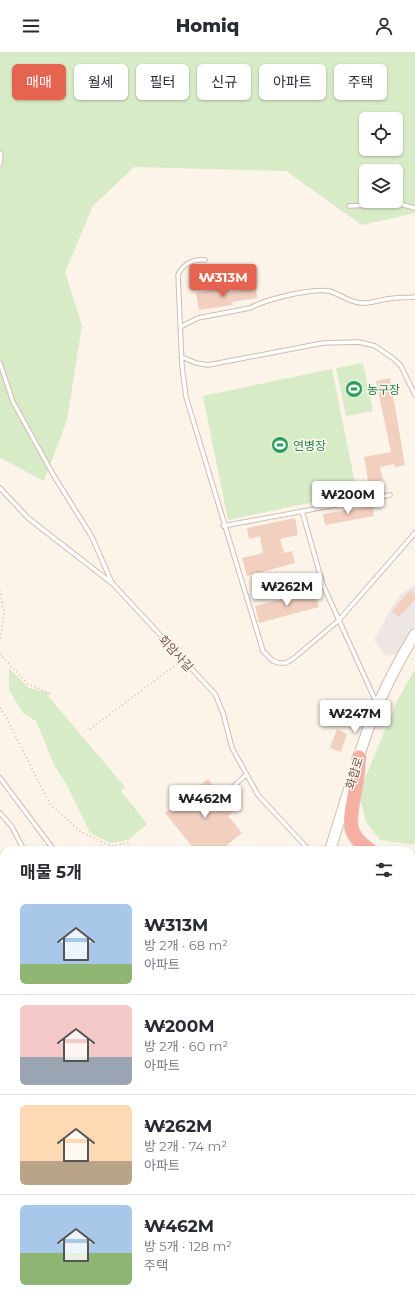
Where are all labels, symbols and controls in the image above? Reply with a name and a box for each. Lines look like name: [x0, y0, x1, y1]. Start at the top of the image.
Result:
icon: menu: [20, 15, 42, 37]
text: Homiq: [176, 15, 239, 37]
icon: person: [373, 15, 395, 37]
chip: 매매: [12, 64, 66, 100]
chip: 월세: [74, 64, 128, 100]
chip: 필터: [136, 64, 189, 100]
chip: 신규: [197, 64, 251, 100]
chip: 아파트: [259, 64, 326, 100]
chip: 주택: [334, 64, 387, 100]
map controls: [359, 112, 403, 208]
button: locate: [359, 112, 403, 156]
button: layers: [359, 164, 403, 208]
pin: ₩313M: [195, 264, 251, 298]
text: ₩313M: [198, 269, 248, 285]
sports icon: 농구장: [344, 379, 364, 399]
place label: 농구장: [367, 382, 400, 397]
sports icon: 연병장: [270, 435, 290, 455]
place label: 연병장: [293, 438, 326, 453]
pin: ₩200M: [320, 481, 376, 515]
text: ₩200M: [321, 486, 375, 502]
pin: ₩262M: [259, 573, 315, 607]
text: ₩262M: [261, 578, 313, 594]
street label: 회암사길: [155, 632, 197, 674]
pin: ₩247M: [327, 700, 383, 734]
text: ₩247M: [329, 705, 381, 721]
street label: 화합로: [342, 755, 366, 791]
pin: ₩462M: [177, 785, 233, 819]
text: ₩462M: [178, 790, 232, 806]
icon: filters: [373, 859, 395, 881]
text: 매물 5개: [20, 862, 82, 882]
text: ₩313M: [144, 915, 208, 935]
icon: home: [52, 920, 100, 968]
text: 방 2개 · 68 m²: [144, 937, 228, 953]
text: 아파트: [144, 956, 180, 972]
text: ₩200M: [144, 1016, 214, 1036]
icon: home: [52, 1021, 100, 1069]
text: 방 2개 · 60 m²: [144, 1038, 228, 1054]
text: 아파트: [144, 1057, 180, 1073]
text: ₩262M: [144, 1116, 212, 1136]
icon: home: [52, 1121, 100, 1169]
text: 방 2개 · 74 m²: [144, 1138, 227, 1154]
text: 아파트: [144, 1157, 180, 1173]
text: ₩462M: [144, 1216, 214, 1236]
icon: home: [52, 1221, 100, 1269]
text: 방 5개 · 128 m²: [144, 1238, 232, 1254]
text: 주택: [144, 1257, 168, 1273]

